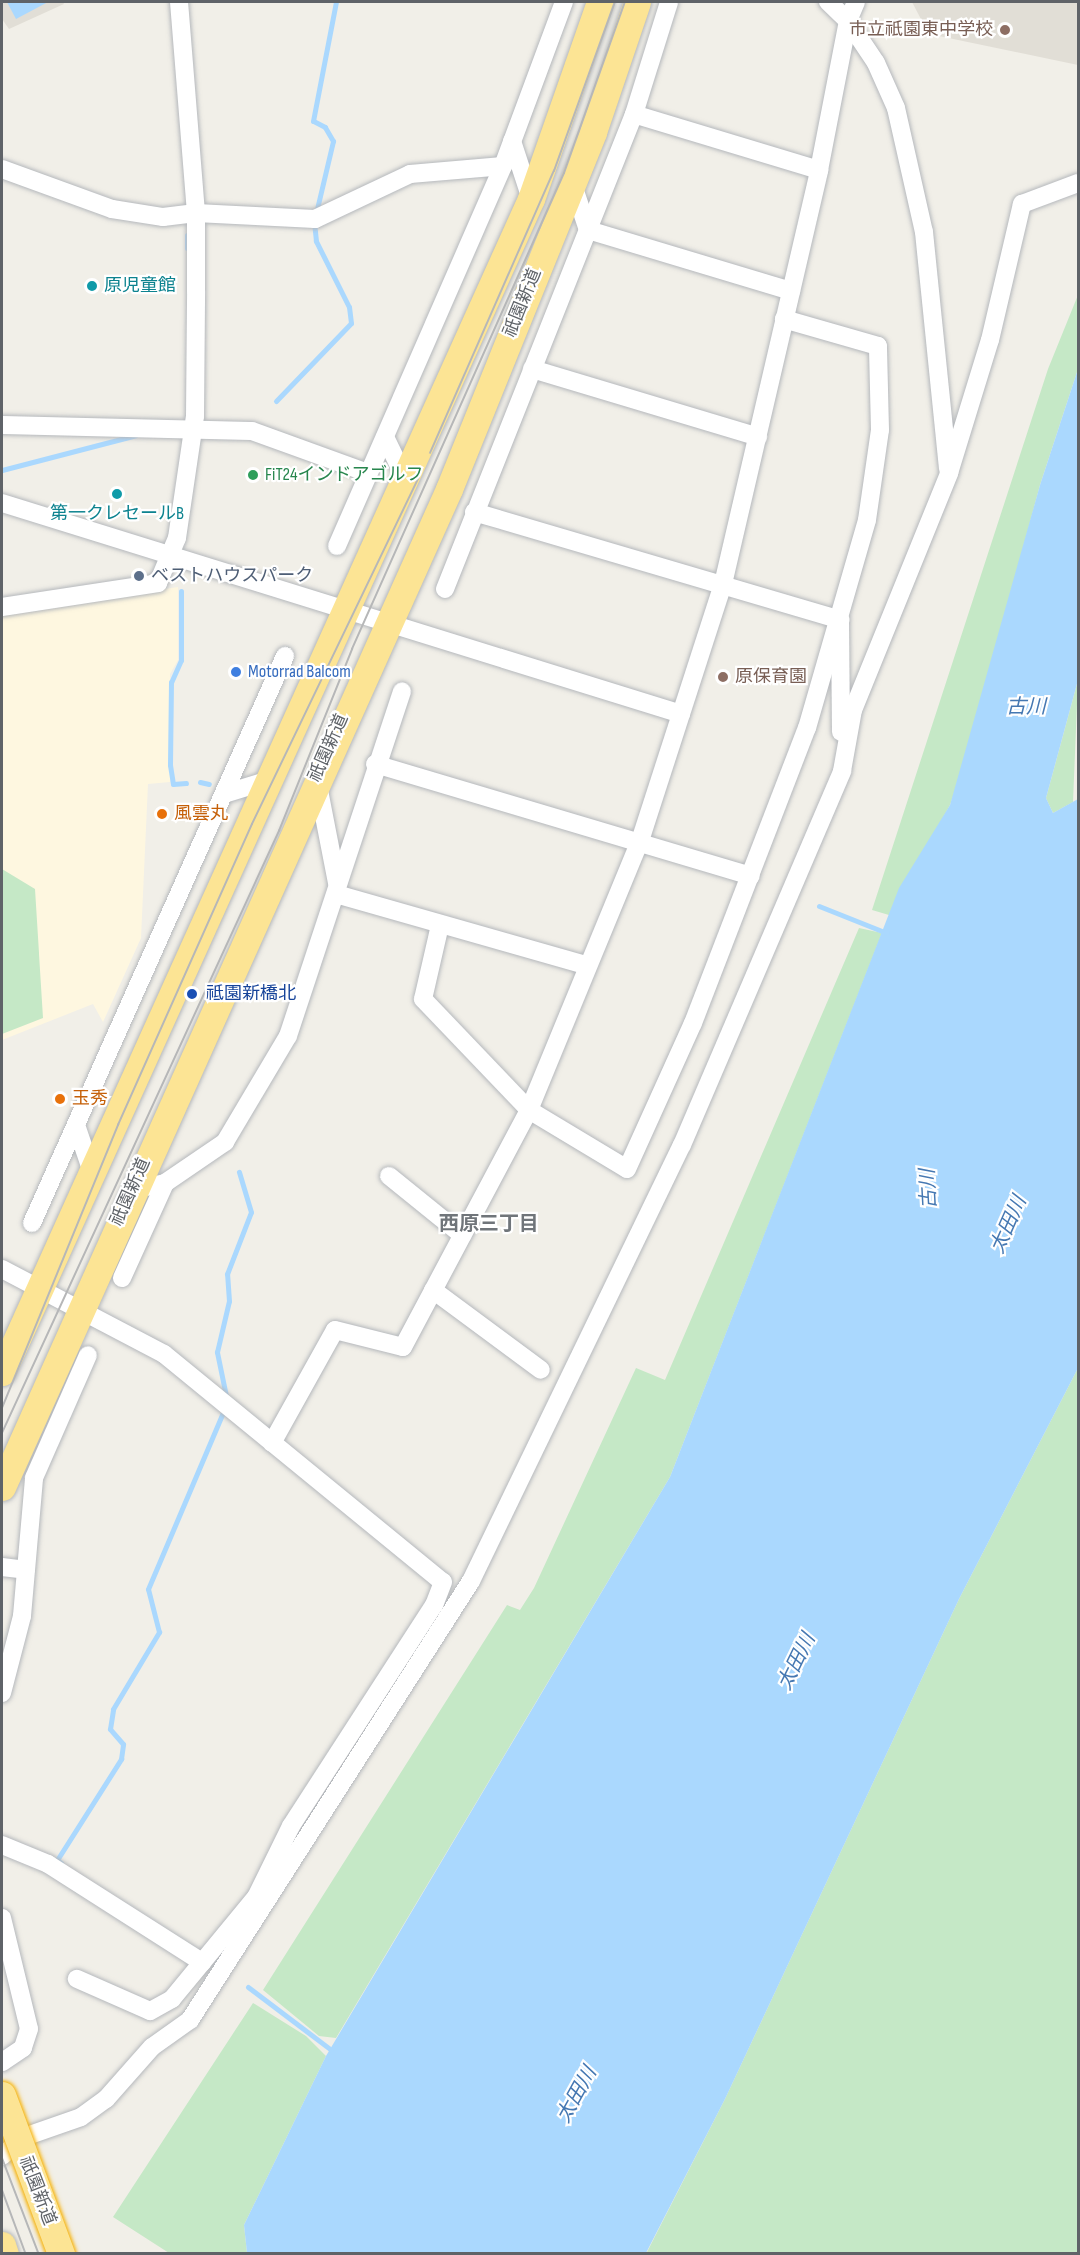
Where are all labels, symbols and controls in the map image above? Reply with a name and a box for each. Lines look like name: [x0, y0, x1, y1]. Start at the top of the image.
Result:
place label: 市立祇園東中学校: [849, 19, 993, 41]
marker: 市立祇園東中学校: [998, 23, 1012, 37]
street label: 祇園新道: [500, 266, 546, 340]
place label: 原児童館: [104, 275, 176, 297]
marker: 原児童館: [85, 279, 99, 293]
place label: FiT24インドアゴルフ: [265, 464, 423, 486]
marker: FiT24インドアゴルフ: [246, 468, 260, 482]
marker: 第一クレセールB: [110, 487, 124, 501]
place label: 第一クレセールB: [50, 503, 184, 525]
place label: ベストハウスパーク: [151, 565, 313, 587]
marker: ベストハウスパーク: [132, 569, 146, 583]
place label: Motorrad Balcom: [248, 661, 351, 683]
marker: Motorrad Balcom: [229, 665, 243, 679]
place label: 原保育園: [735, 666, 807, 688]
marker: 原保育園: [716, 670, 730, 684]
water label: 古川: [1006, 695, 1046, 719]
street label: 祇園新道: [304, 711, 354, 785]
place label: 風雲丸: [174, 803, 228, 825]
marker: 風雲丸: [155, 807, 169, 821]
place label: 祗園新橋北: [206, 983, 296, 1005]
marker: 祗園新橋北: [183, 985, 201, 1003]
place label: 玉秀: [72, 1088, 108, 1110]
marker: 玉秀: [53, 1092, 67, 1106]
street label: 祇園新道: [106, 1155, 156, 1229]
water label: 古川: [916, 1168, 942, 1210]
water label: 太田川: [986, 1193, 1032, 1257]
district label: 西原三丁目: [439, 1212, 539, 1236]
water label: 太田川: [773, 1630, 821, 1694]
water label: 太田川: [552, 2063, 602, 2127]
street label: 祇園新道: [14, 2154, 60, 2228]

